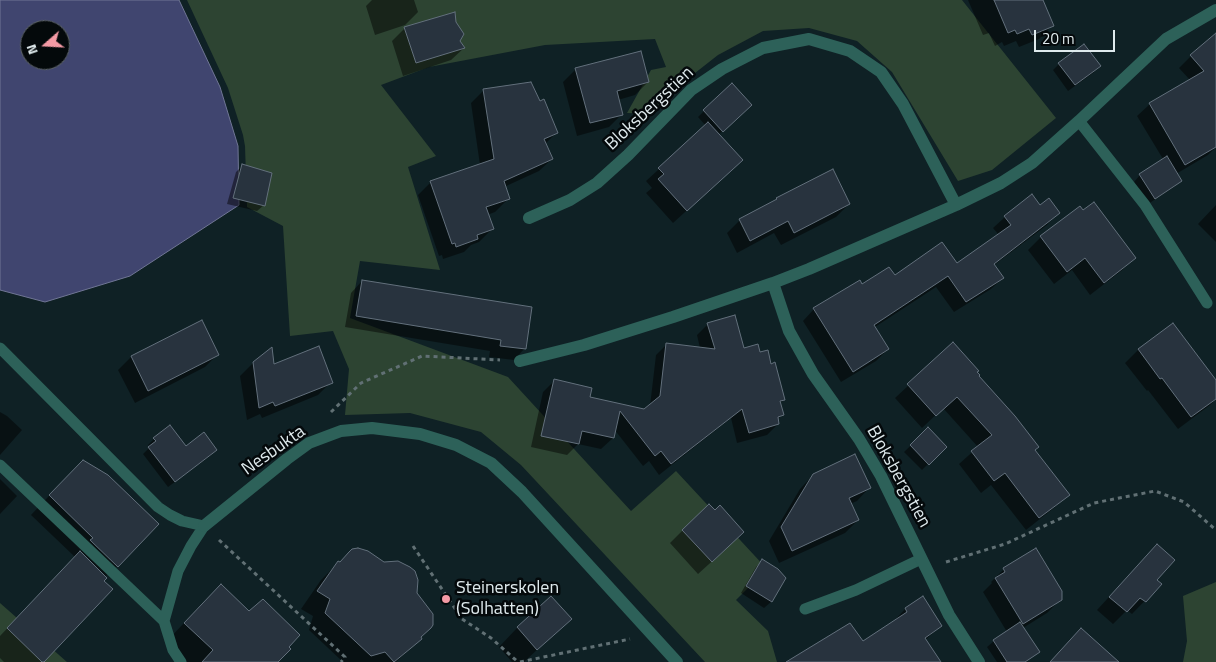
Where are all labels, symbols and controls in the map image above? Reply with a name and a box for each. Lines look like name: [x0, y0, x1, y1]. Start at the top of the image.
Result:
north arrow: [20, 20, 70, 70]
scale bar: [1036, 20, 1117, 52]
text: 20 m: [1042, 27, 1075, 50]
text: N: [20, 42, 43, 58]
street label: Bloksbergstien: [601, 63, 699, 155]
street label: Nesbukta: [238, 421, 310, 481]
street label: Bloksbergstien: [861, 422, 935, 532]
place label: Steinerskolen (Solhatten): [456, 578, 559, 620]
marker: Steinerskolen (Solhatten): [440, 593, 452, 605]

